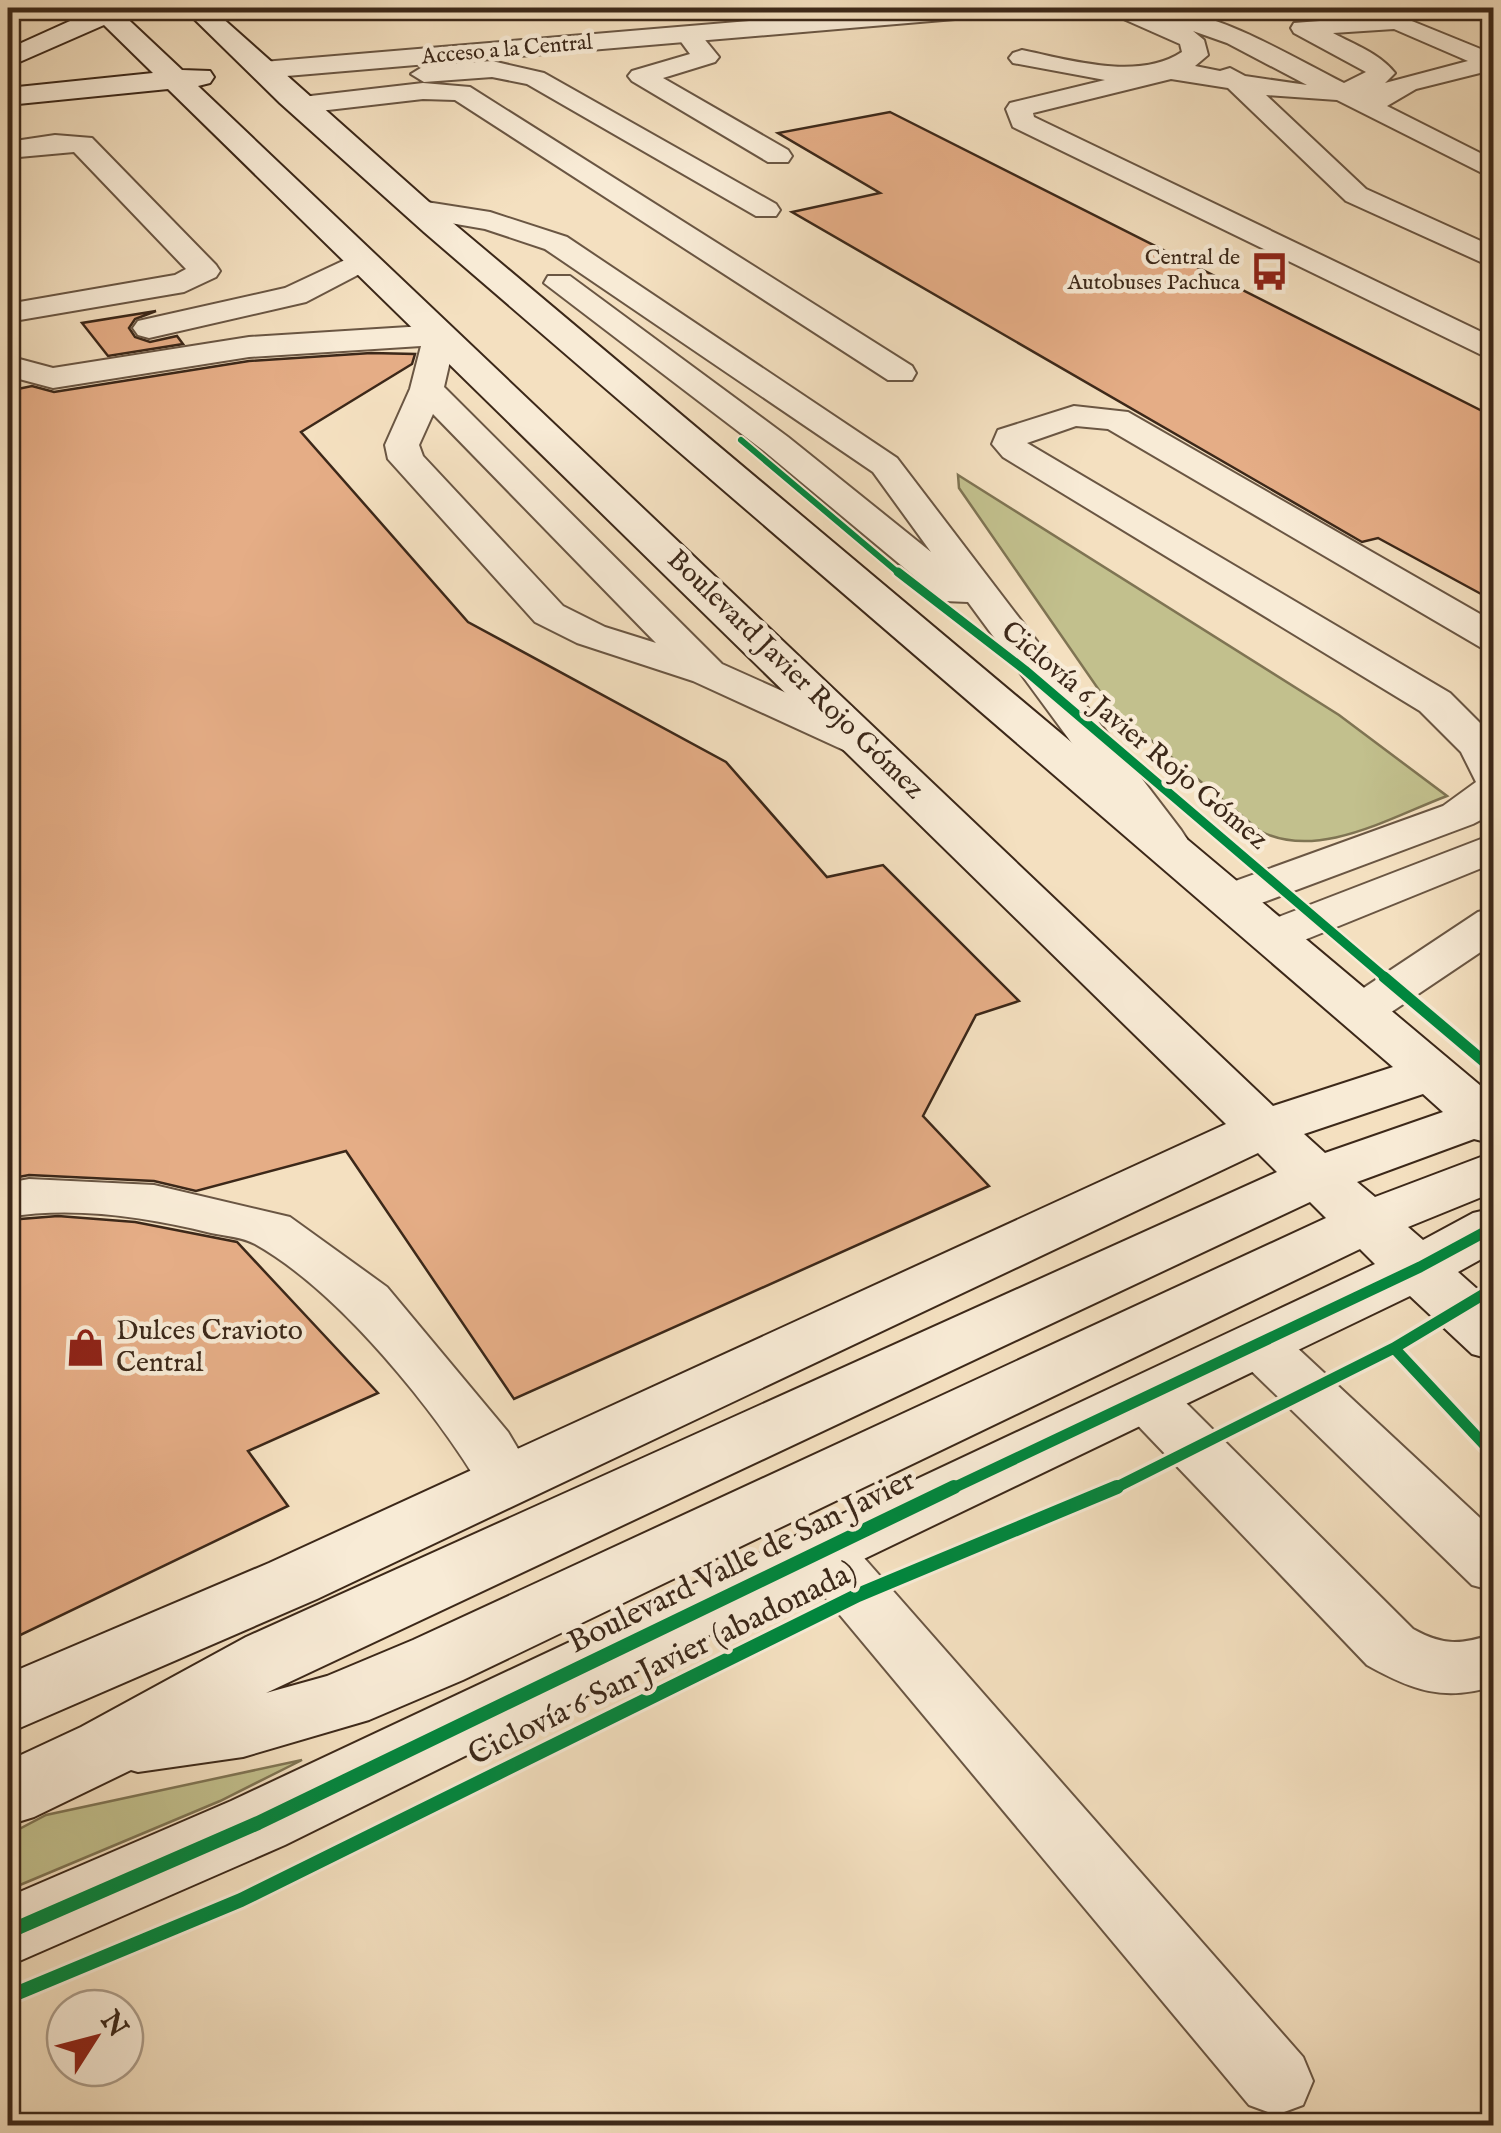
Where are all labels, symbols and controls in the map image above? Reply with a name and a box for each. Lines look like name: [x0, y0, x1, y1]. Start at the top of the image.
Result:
street label: Acceso a la Central: [419, 29, 594, 72]
place label: Central de Autobuses Pachuca: [1066, 244, 1240, 297]
bus stop icon: Central de Autobuses Pachuca: [1249, 250, 1291, 292]
street label: Boulevard Javier Rojo Gómez: [659, 543, 931, 807]
street label: Ciclovía 6 Javier Rojo Gómez: [993, 614, 1275, 858]
place label: Dulces Cravioto Central: [116, 1314, 303, 1381]
shop icon: Dulces Cravioto Central: [65, 1326, 107, 1368]
street label: Boulevard Valle de San Javier: [562, 1460, 923, 1664]
street label: Ciclovía 6 San Javier (abadonada): [462, 1552, 864, 1776]
north arrow: [45, 1988, 145, 2088]
text: N: [91, 2004, 134, 2045]

